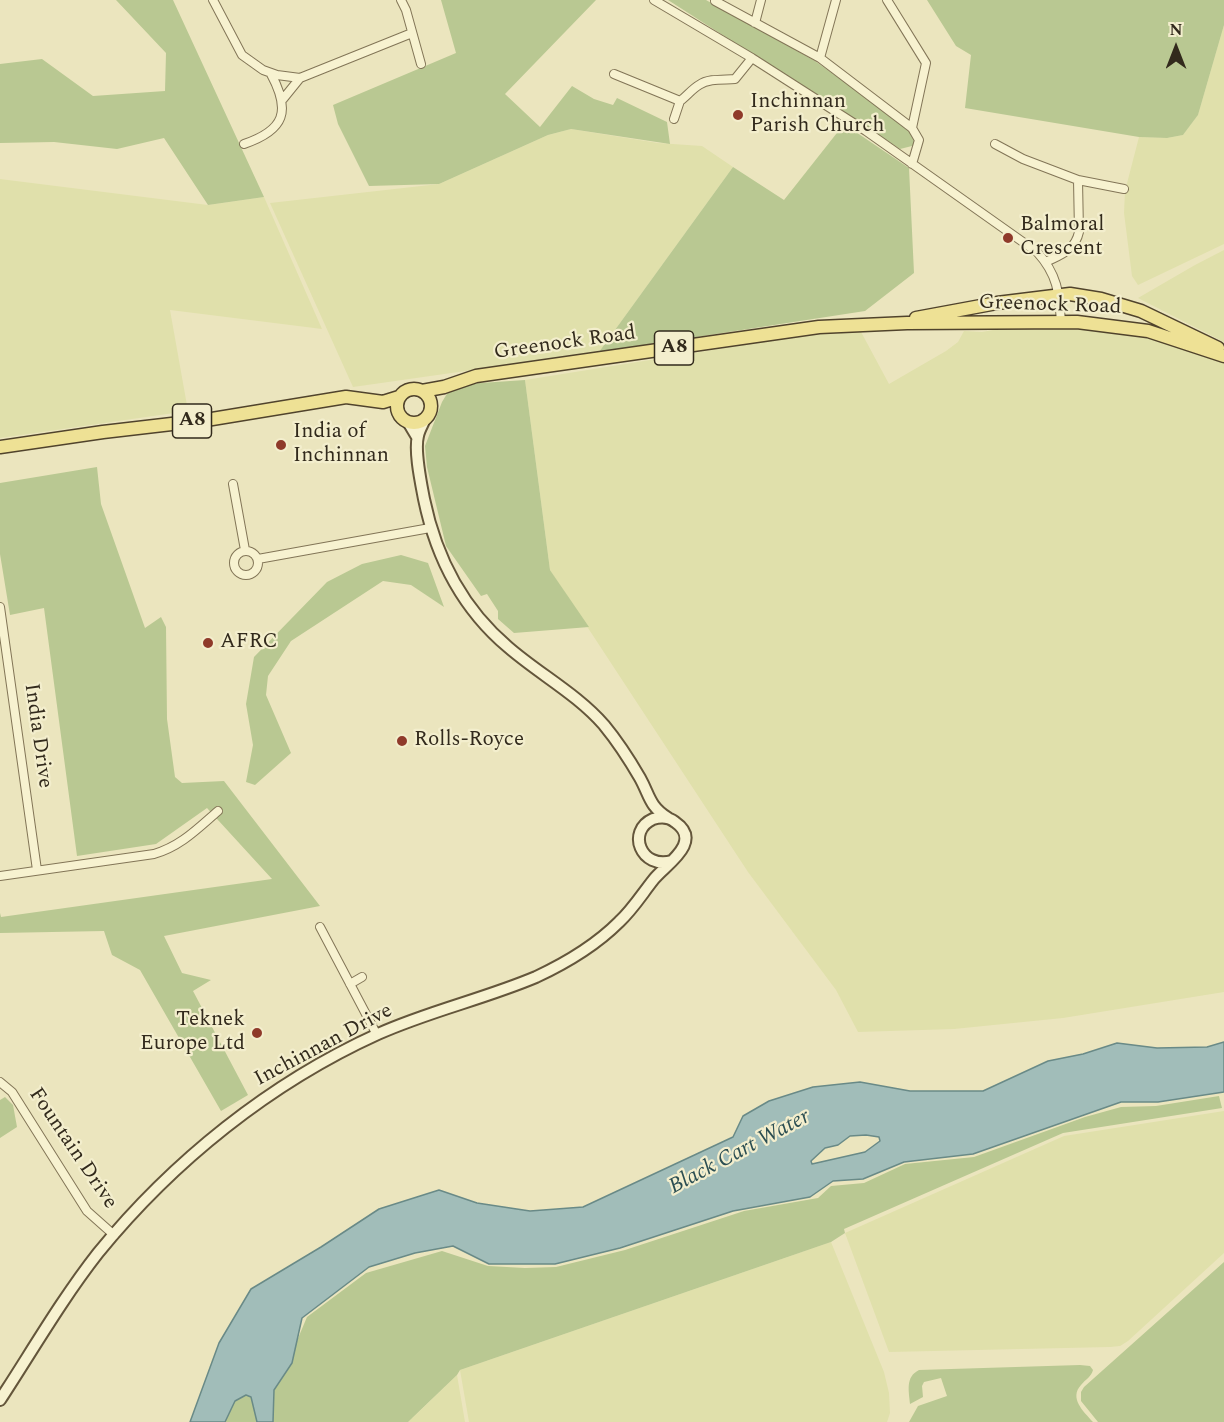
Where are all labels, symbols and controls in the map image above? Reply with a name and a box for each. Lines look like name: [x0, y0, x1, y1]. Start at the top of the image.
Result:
north arrow: [1146, 18, 1206, 78]
text: N: [1169, 18, 1183, 42]
place label: Inchinnan Parish Church: [750, 90, 885, 140]
marker: Inchinnan Parish Church: [731, 108, 745, 122]
place label: Balmoral Crescent: [1020, 213, 1104, 263]
marker: Balmoral Crescent: [1001, 231, 1015, 245]
street label: Greenock Road: [978, 291, 1122, 321]
street label: Greenock Road: [493, 322, 637, 366]
road number: A8: [654, 331, 694, 365]
road number: A8: [172, 404, 212, 438]
place label: India of Inchinnan: [293, 420, 389, 470]
marker: India of Inchinnan: [274, 438, 288, 452]
place label: AFRC: [220, 630, 278, 656]
marker: AFRC: [201, 636, 215, 650]
street label: India Drive: [17, 682, 57, 790]
place label: Rolls-Royce: [414, 728, 524, 754]
marker: Rolls-Royce: [395, 734, 409, 748]
street label: Inchinnan Drive: [251, 999, 397, 1093]
place label: Teknek Europe Ltd: [140, 1008, 245, 1058]
marker: Teknek Europe Ltd: [250, 1026, 264, 1040]
street label: Fountain Drive: [22, 1084, 122, 1214]
water label: Black Cart Water: [665, 1105, 815, 1201]

